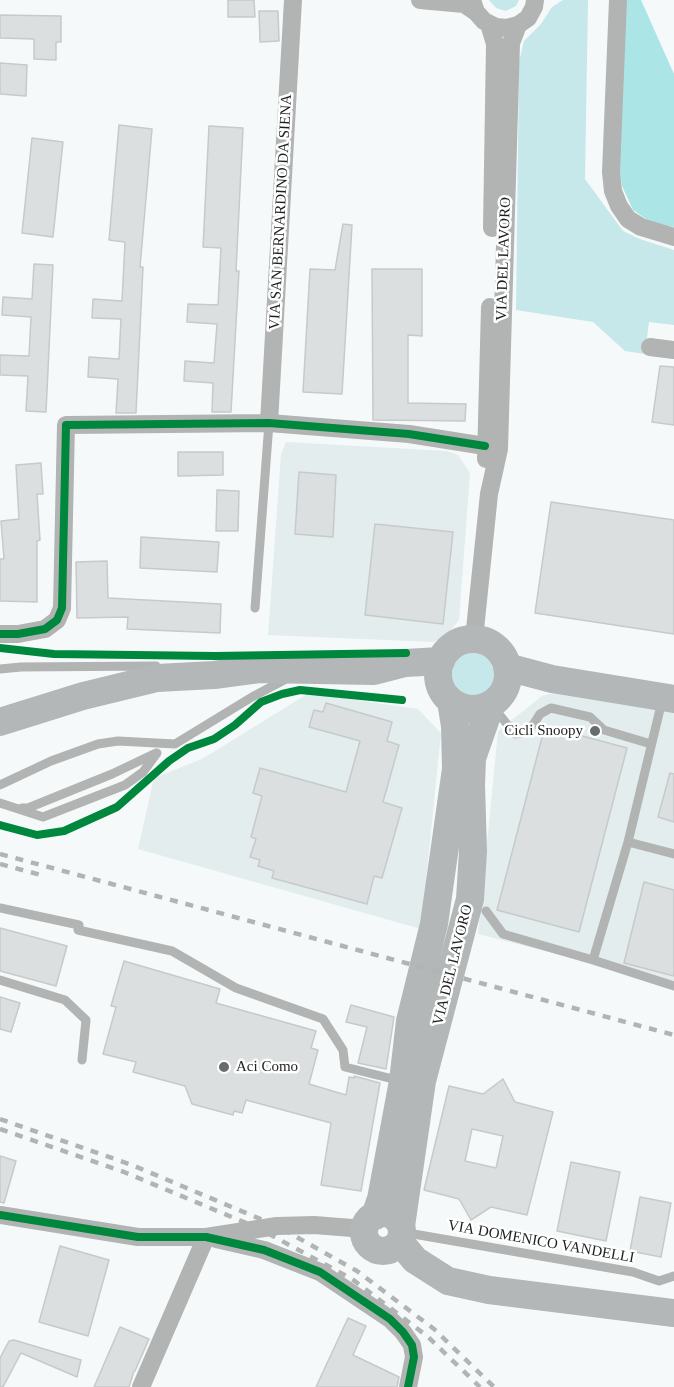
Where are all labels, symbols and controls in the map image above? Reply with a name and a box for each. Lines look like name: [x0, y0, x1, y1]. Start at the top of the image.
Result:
street label: VIA SAN BERNARDINO DA SIENA: [266, 94, 296, 330]
street label: VIA DEL LAVORO: [493, 197, 515, 321]
place label: Cicli Snoopy: [504, 722, 583, 740]
marker: Cicli Snoopy: [588, 724, 602, 738]
street label: VIA DEL LAVORO: [429, 903, 477, 1027]
place label: Aci Como: [236, 1058, 298, 1076]
marker: Aci Como: [217, 1060, 231, 1074]
street label: VIA DOMENICO VANDELLI: [446, 1217, 636, 1267]

